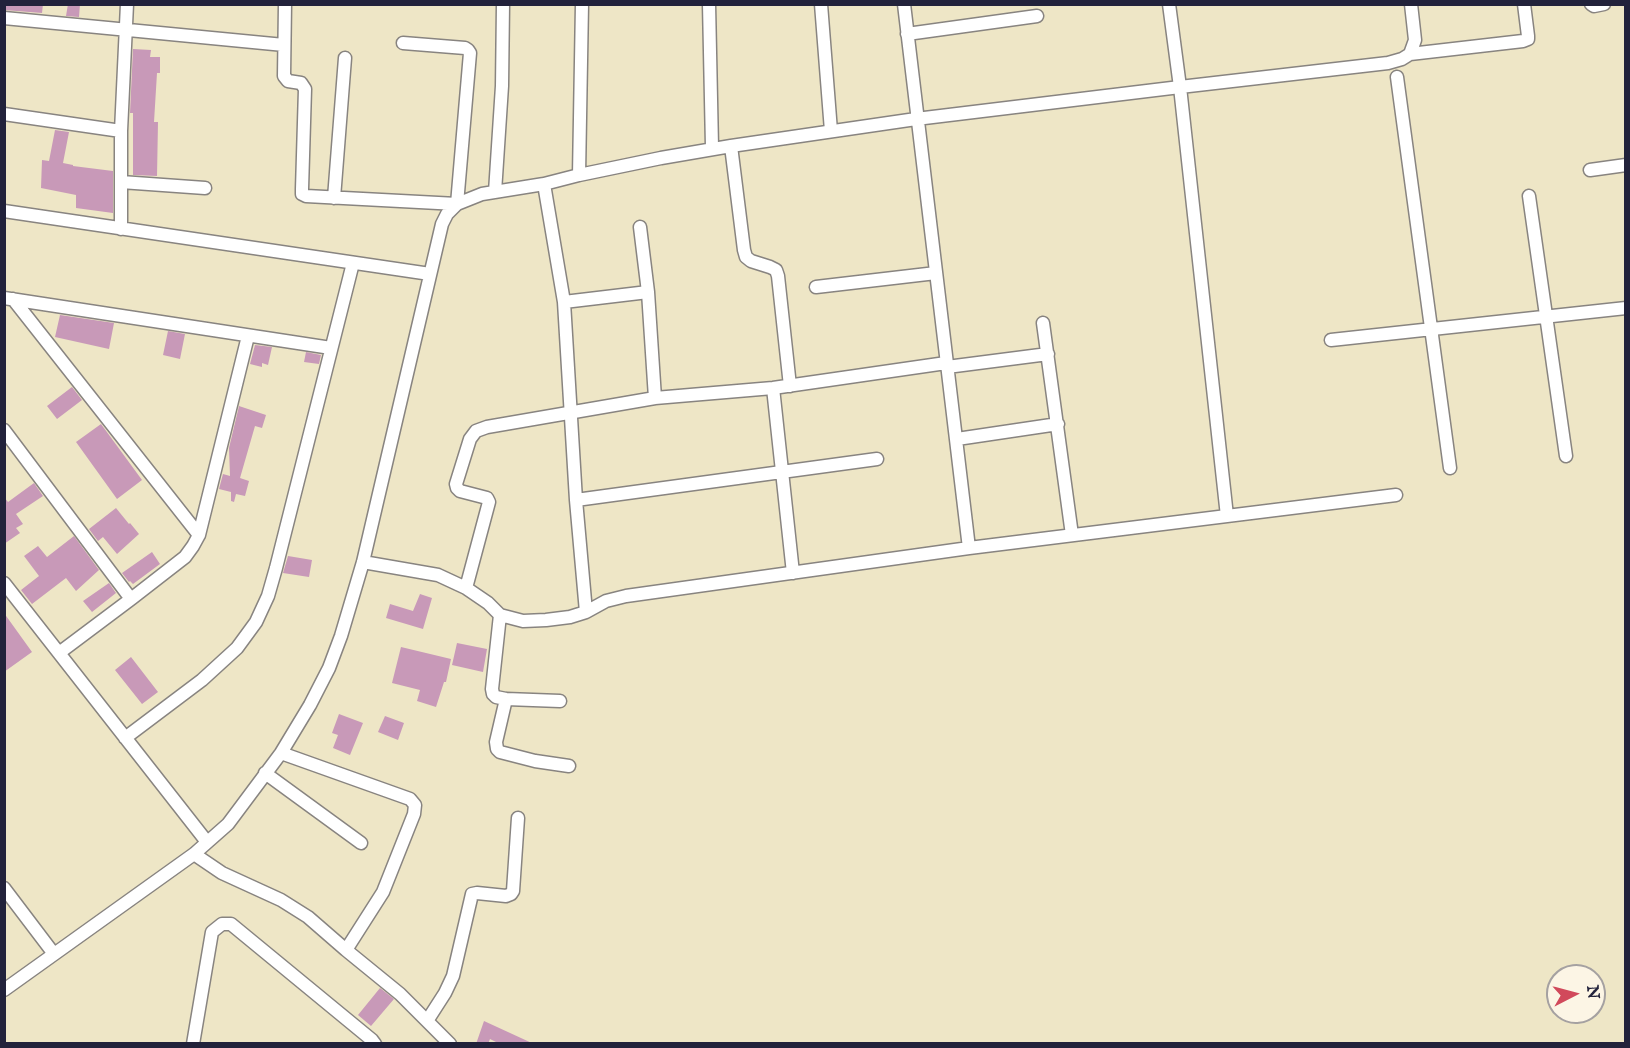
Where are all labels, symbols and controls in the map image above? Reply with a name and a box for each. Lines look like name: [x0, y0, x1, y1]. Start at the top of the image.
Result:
north arrow: [1546, 964, 1606, 1024]
text: N: [1581, 984, 1603, 1000]

